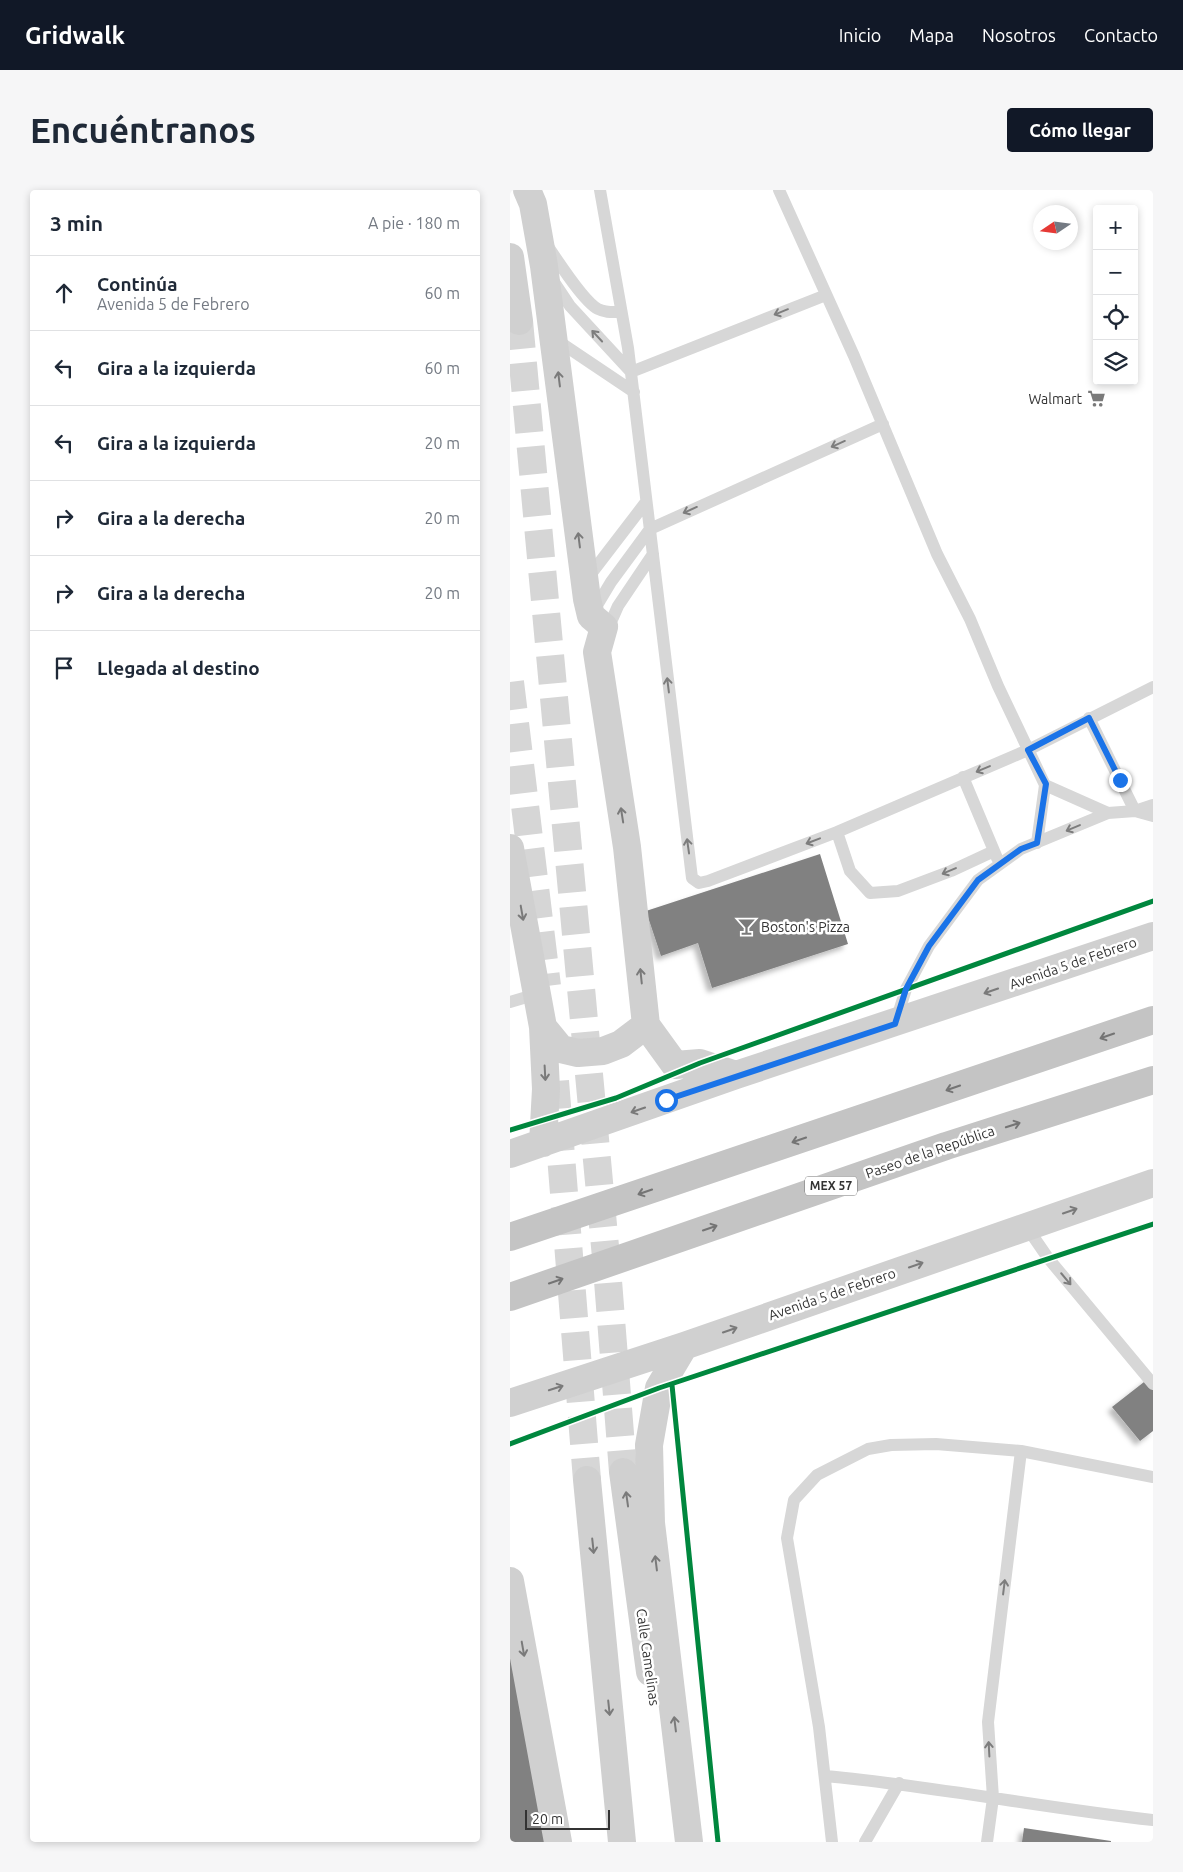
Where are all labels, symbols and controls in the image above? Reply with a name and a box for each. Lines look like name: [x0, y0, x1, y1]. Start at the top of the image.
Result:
text: Gridwalk: [25, 22, 125, 49]
text: Inicio: [839, 25, 881, 45]
text: Mapa: [909, 25, 954, 45]
text: Nosotros: [982, 25, 1056, 45]
text: Contacto: [1084, 25, 1158, 45]
button: Cómo llegar: [1007, 108, 1153, 152]
text: Encuéntranos: [30, 110, 256, 150]
north arrow: [1033, 205, 1078, 250]
map controls: [1093, 205, 1138, 385]
button: +: [1093, 205, 1138, 250]
text: 3 min: [50, 211, 103, 235]
text: A pie · 180 m: [368, 214, 460, 232]
button: −: [1093, 250, 1138, 295]
text: Continúa: [97, 273, 178, 295]
icon: ahead: [50, 279, 78, 307]
text: 60 m: [424, 284, 460, 302]
text: Avenida 5 de Febrero: [97, 295, 250, 313]
button: locate: [1093, 295, 1138, 340]
one-way arrow: [774, 308, 789, 318]
one-way arrow: [591, 330, 603, 343]
button: layers: [1093, 340, 1138, 385]
icon: left: [50, 354, 78, 382]
text: Gira a la izquierda: [97, 357, 256, 379]
text: 60 m: [424, 359, 460, 377]
one-way arrow: [553, 371, 563, 387]
supermarket icon: Walmart: [1086, 389, 1106, 409]
place label: Walmart: [1028, 391, 1082, 407]
icon: left: [50, 429, 78, 457]
text: Gira a la izquierda: [97, 432, 256, 454]
text: 20 m: [424, 434, 460, 452]
one-way arrow: [831, 439, 846, 449]
icon: right: [50, 504, 78, 532]
one-way arrow: [683, 506, 698, 516]
text: Gira a la derecha: [97, 507, 245, 529]
text: 20 m: [424, 509, 460, 527]
one-way arrow: [574, 532, 584, 548]
icon: right: [50, 579, 78, 607]
text: Gira a la derecha: [97, 582, 245, 604]
text: 20 m: [424, 584, 460, 602]
icon: arrive: [50, 654, 78, 682]
text: Llegada al destino: [97, 657, 260, 679]
one-way arrow: [663, 677, 673, 693]
one-way arrow: [976, 764, 991, 774]
route end: [1109, 769, 1132, 792]
one-way arrow: [617, 807, 627, 823]
one-way arrow: [1066, 823, 1081, 833]
one-way arrow: [806, 837, 821, 846]
one-way arrow: [683, 839, 693, 855]
one-way arrow: [942, 868, 957, 877]
one-way arrow: [517, 904, 527, 920]
bar icon: Boston's Pizza: [737, 917, 757, 937]
place label: Boston's Pizza: [761, 919, 850, 935]
street label: Avenida 5 de Febrero: [1007, 934, 1139, 992]
one-way arrow: [636, 968, 645, 984]
one-way arrow: [983, 987, 999, 997]
one-way arrow: [1099, 1031, 1115, 1041]
one-way arrow: [541, 1065, 550, 1081]
one-way arrow: [945, 1083, 961, 1093]
route start: [655, 1089, 678, 1112]
one-way arrow: [630, 1106, 646, 1115]
one-way arrow: [1004, 1120, 1020, 1129]
street label: Paseo de la República: [863, 1122, 997, 1182]
one-way arrow: [791, 1135, 807, 1145]
road number: MEX 57: [805, 1176, 857, 1196]
one-way arrow: [637, 1187, 653, 1197]
one-way arrow: [1061, 1206, 1077, 1216]
one-way arrow: [701, 1223, 717, 1232]
one-way arrow: [908, 1260, 923, 1269]
street label: Avenida 5 de Febrero: [766, 1265, 898, 1323]
one-way arrow: [1060, 1272, 1071, 1285]
one-way arrow: [548, 1276, 563, 1285]
one-way arrow: [721, 1325, 737, 1334]
one-way arrow: [548, 1382, 564, 1392]
one-way arrow: [622, 1491, 632, 1507]
one-way arrow: [588, 1538, 598, 1554]
one-way arrow: [651, 1555, 661, 1571]
one-way arrow: [999, 1580, 1009, 1596]
street label: Calle Camelinas: [633, 1607, 663, 1707]
one-way arrow: [518, 1640, 528, 1656]
one-way arrow: [604, 1700, 614, 1716]
one-way arrow: [670, 1716, 680, 1732]
one-way arrow: [984, 1741, 993, 1757]
scale bar: [525, 1807, 610, 1830]
text: 20 m: [532, 1811, 563, 1827]

